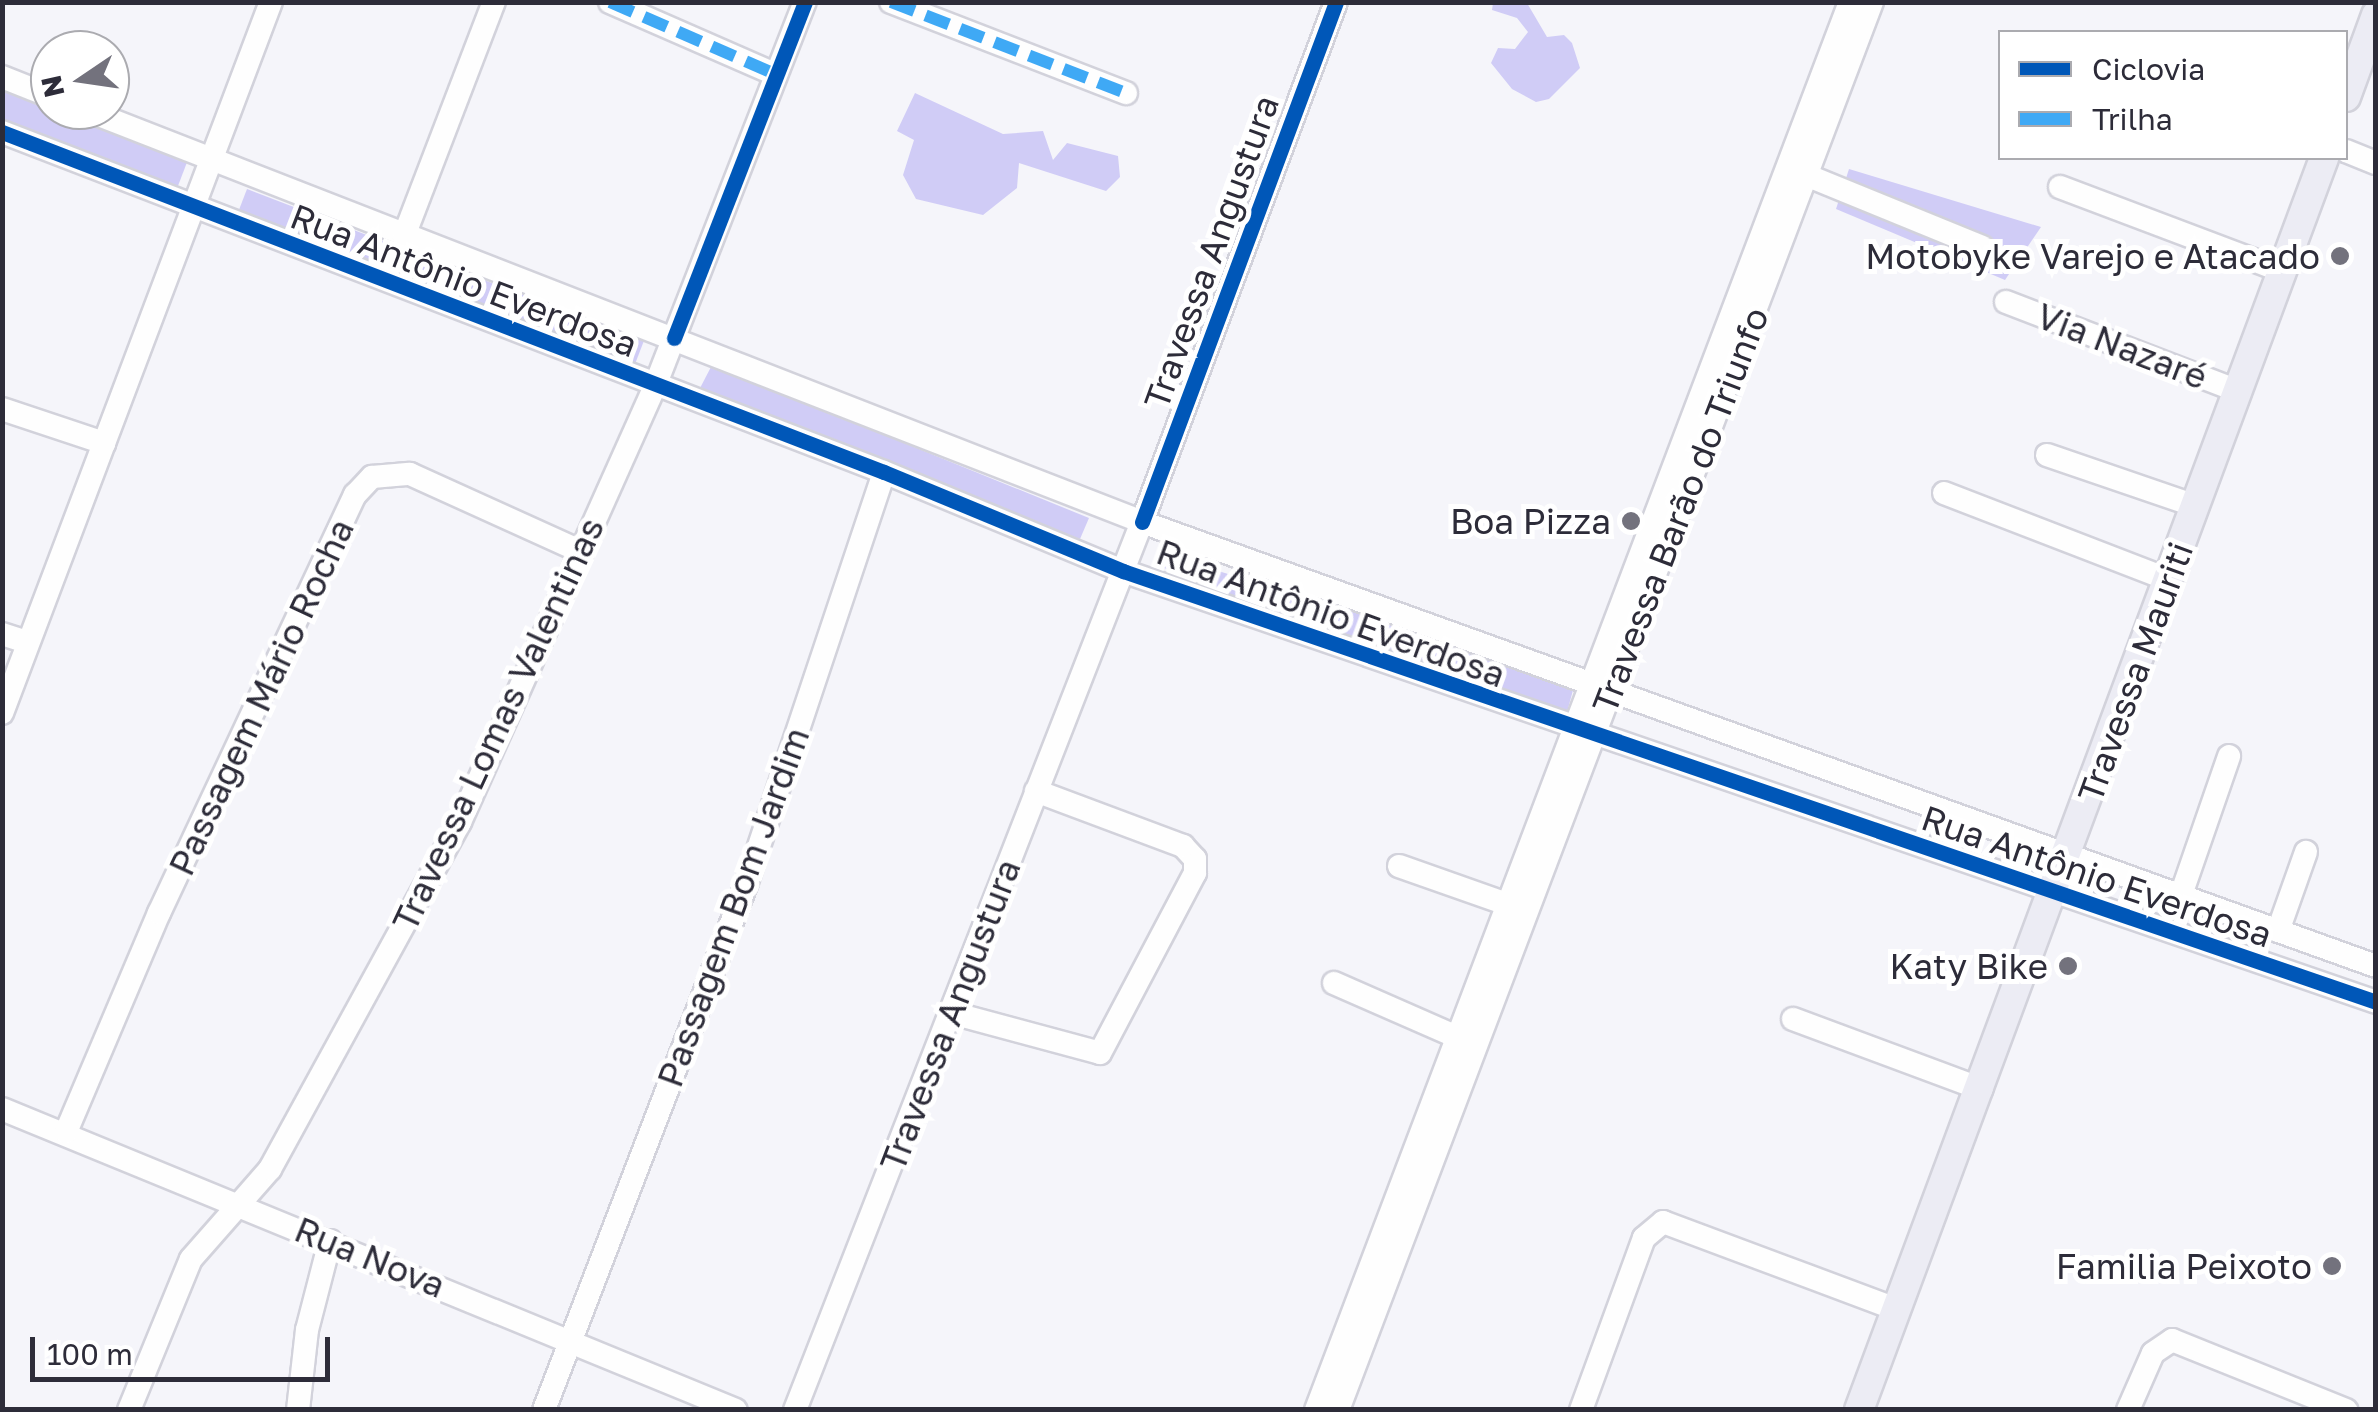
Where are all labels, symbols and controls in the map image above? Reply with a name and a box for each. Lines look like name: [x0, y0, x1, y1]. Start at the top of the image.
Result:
north arrow: [30, 30, 130, 130]
legend: [1998, 30, 2348, 160]
text: Ciclovia: [2092, 51, 2205, 87]
text: N: [34, 72, 71, 100]
street label: Travessa Angustura: [1135, 90, 1287, 414]
text: Trilha: [2092, 101, 2173, 137]
street label: Rua Antônio Everdosa: [285, 195, 643, 365]
place label: Motobyke Varejo e Atacado: [1865, 235, 2320, 277]
marker: Motobyke Varejo e Atacado: [2329, 245, 2351, 267]
street label: Via Nazaré: [2031, 294, 2213, 398]
street label: Travessa Barão do Triunfo: [1583, 301, 1777, 719]
place label: Boa Pizza: [1450, 500, 1611, 542]
marker: Boa Pizza: [1620, 510, 1642, 532]
street label: Travessa Lomas Valentinas: [384, 511, 612, 937]
street label: Passagem Mário Rocha: [160, 512, 362, 882]
street label: Rua Antônio Everdosa: [1151, 530, 1511, 696]
street label: Travessa Mauriti: [2069, 536, 2201, 808]
street label: Passagem Bom Jardim: [648, 722, 818, 1092]
street label: Rua Antônio Everdosa: [1916, 796, 2278, 956]
street label: Travessa Angustura: [871, 853, 1029, 1177]
place label: Katy Bike: [1890, 945, 2048, 987]
marker: Katy Bike: [2057, 955, 2079, 977]
street label: Rua Nova: [289, 1208, 451, 1306]
place label: Familia Peixoto: [2056, 1245, 2312, 1287]
marker: Familia Peixoto: [2321, 1255, 2343, 1277]
scale bar: [35, 1317, 335, 1379]
text: 100 m: [47, 1336, 133, 1372]

